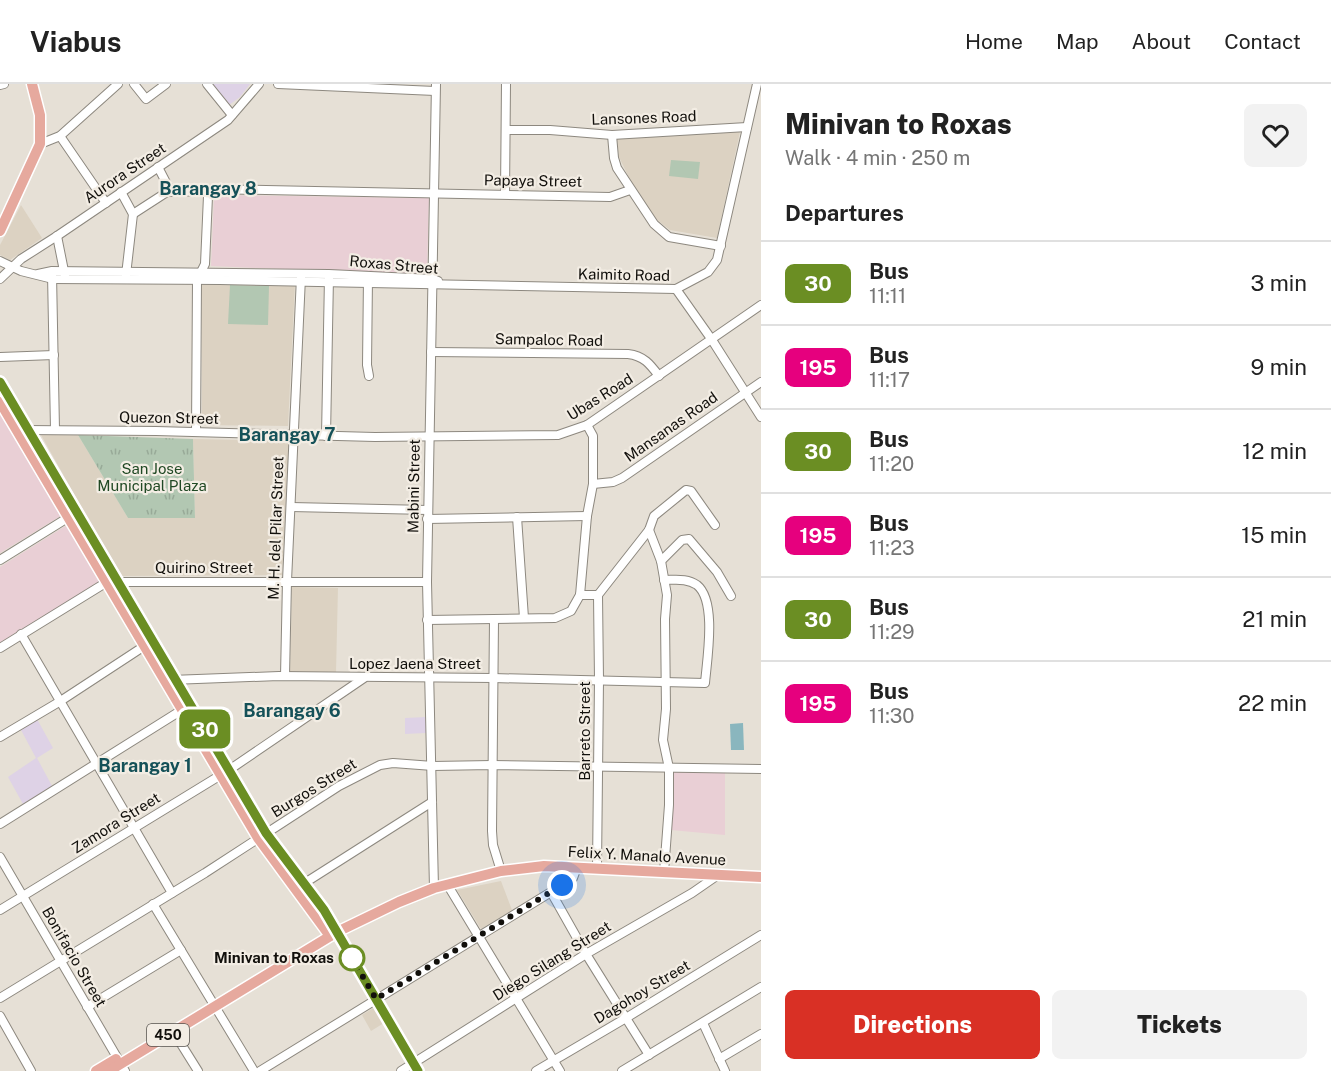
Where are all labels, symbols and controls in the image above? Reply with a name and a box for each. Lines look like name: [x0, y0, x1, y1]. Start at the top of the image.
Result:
text: Viabus: [30, 25, 121, 58]
text: Home: [965, 29, 1023, 54]
text: Map: [1056, 29, 1099, 54]
text: About: [1132, 29, 1191, 54]
text: Contact: [1224, 29, 1301, 54]
button: heart: [1244, 104, 1307, 167]
street label: Lansones Road: [591, 107, 697, 128]
text: Minivan to Roxas: [785, 107, 1012, 140]
street label: Aurora Street: [81, 139, 169, 206]
text: Walk · 4 min · 250 m: [785, 146, 970, 170]
street label: Papaya Street: [484, 171, 582, 190]
district label: Barangay 8: [159, 178, 257, 199]
text: Departures: [785, 200, 904, 226]
street label: Roxas Street: [349, 252, 439, 277]
text: Bus: [869, 258, 909, 284]
street label: Kaimito Road: [578, 265, 670, 284]
text: 3 min: [1250, 270, 1307, 296]
text: 30: [804, 271, 832, 296]
text: 11:11: [869, 284, 906, 308]
street label: Sampaloc Road: [495, 330, 603, 349]
text: Bus: [869, 342, 909, 368]
text: 9 min: [1251, 354, 1307, 380]
text: 195: [799, 355, 837, 380]
text: 11:17: [869, 368, 910, 392]
street label: Ubas Road: [564, 370, 636, 423]
street label: Mansanas Road: [621, 388, 720, 465]
street label: Quezon Street: [119, 408, 219, 427]
district label: Barangay 7: [239, 424, 335, 445]
text: Bus: [869, 426, 909, 452]
text: 12 min: [1242, 438, 1307, 464]
street label: Mabini Street: [404, 439, 423, 533]
text: 30: [804, 439, 832, 464]
text: 11:20: [869, 452, 914, 476]
street label: M. H. del Pilar Street: [265, 456, 287, 600]
park label: San Jose Municipal Plaza: [97, 460, 207, 494]
text: Bus: [869, 510, 909, 536]
text: 15 min: [1241, 522, 1307, 548]
text: 195: [799, 523, 837, 548]
text: 11:23: [869, 536, 915, 560]
street label: Quirino Street: [155, 559, 253, 576]
text: Bus: [869, 594, 909, 620]
text: 21 min: [1242, 606, 1307, 632]
text: 30: [804, 607, 832, 632]
text: 11:29: [869, 620, 915, 644]
street label: Lopez Jaena Street: [349, 655, 481, 672]
text: Bus: [869, 678, 909, 704]
street label: Barreto Street: [576, 681, 593, 781]
text: 22 min: [1238, 690, 1307, 716]
text: 195: [799, 691, 837, 716]
district label: Barangay 6: [243, 700, 341, 721]
text: 11:30: [869, 704, 915, 728]
line badge: 30: [178, 710, 232, 748]
text: 30: [191, 717, 219, 742]
district label: Barangay 1: [98, 755, 192, 776]
street label: Burgos Street: [268, 755, 360, 820]
street label: Zamora Street: [69, 789, 163, 856]
street label: Felix Y. Manalo Avenue: [567, 843, 727, 868]
your location: [547, 870, 577, 900]
street label: Bonifacio Street: [39, 904, 110, 1010]
street label: Diego Silang Street: [490, 917, 614, 1004]
marker: Minivan to Roxas: [339, 945, 365, 971]
place label: Minivan to Roxas: [214, 949, 334, 966]
street label: Dagohoy Street: [591, 956, 693, 1027]
button: Directions: [785, 990, 1040, 1059]
button: Tickets: [1052, 990, 1307, 1059]
road number: 450: [147, 1024, 189, 1046]

